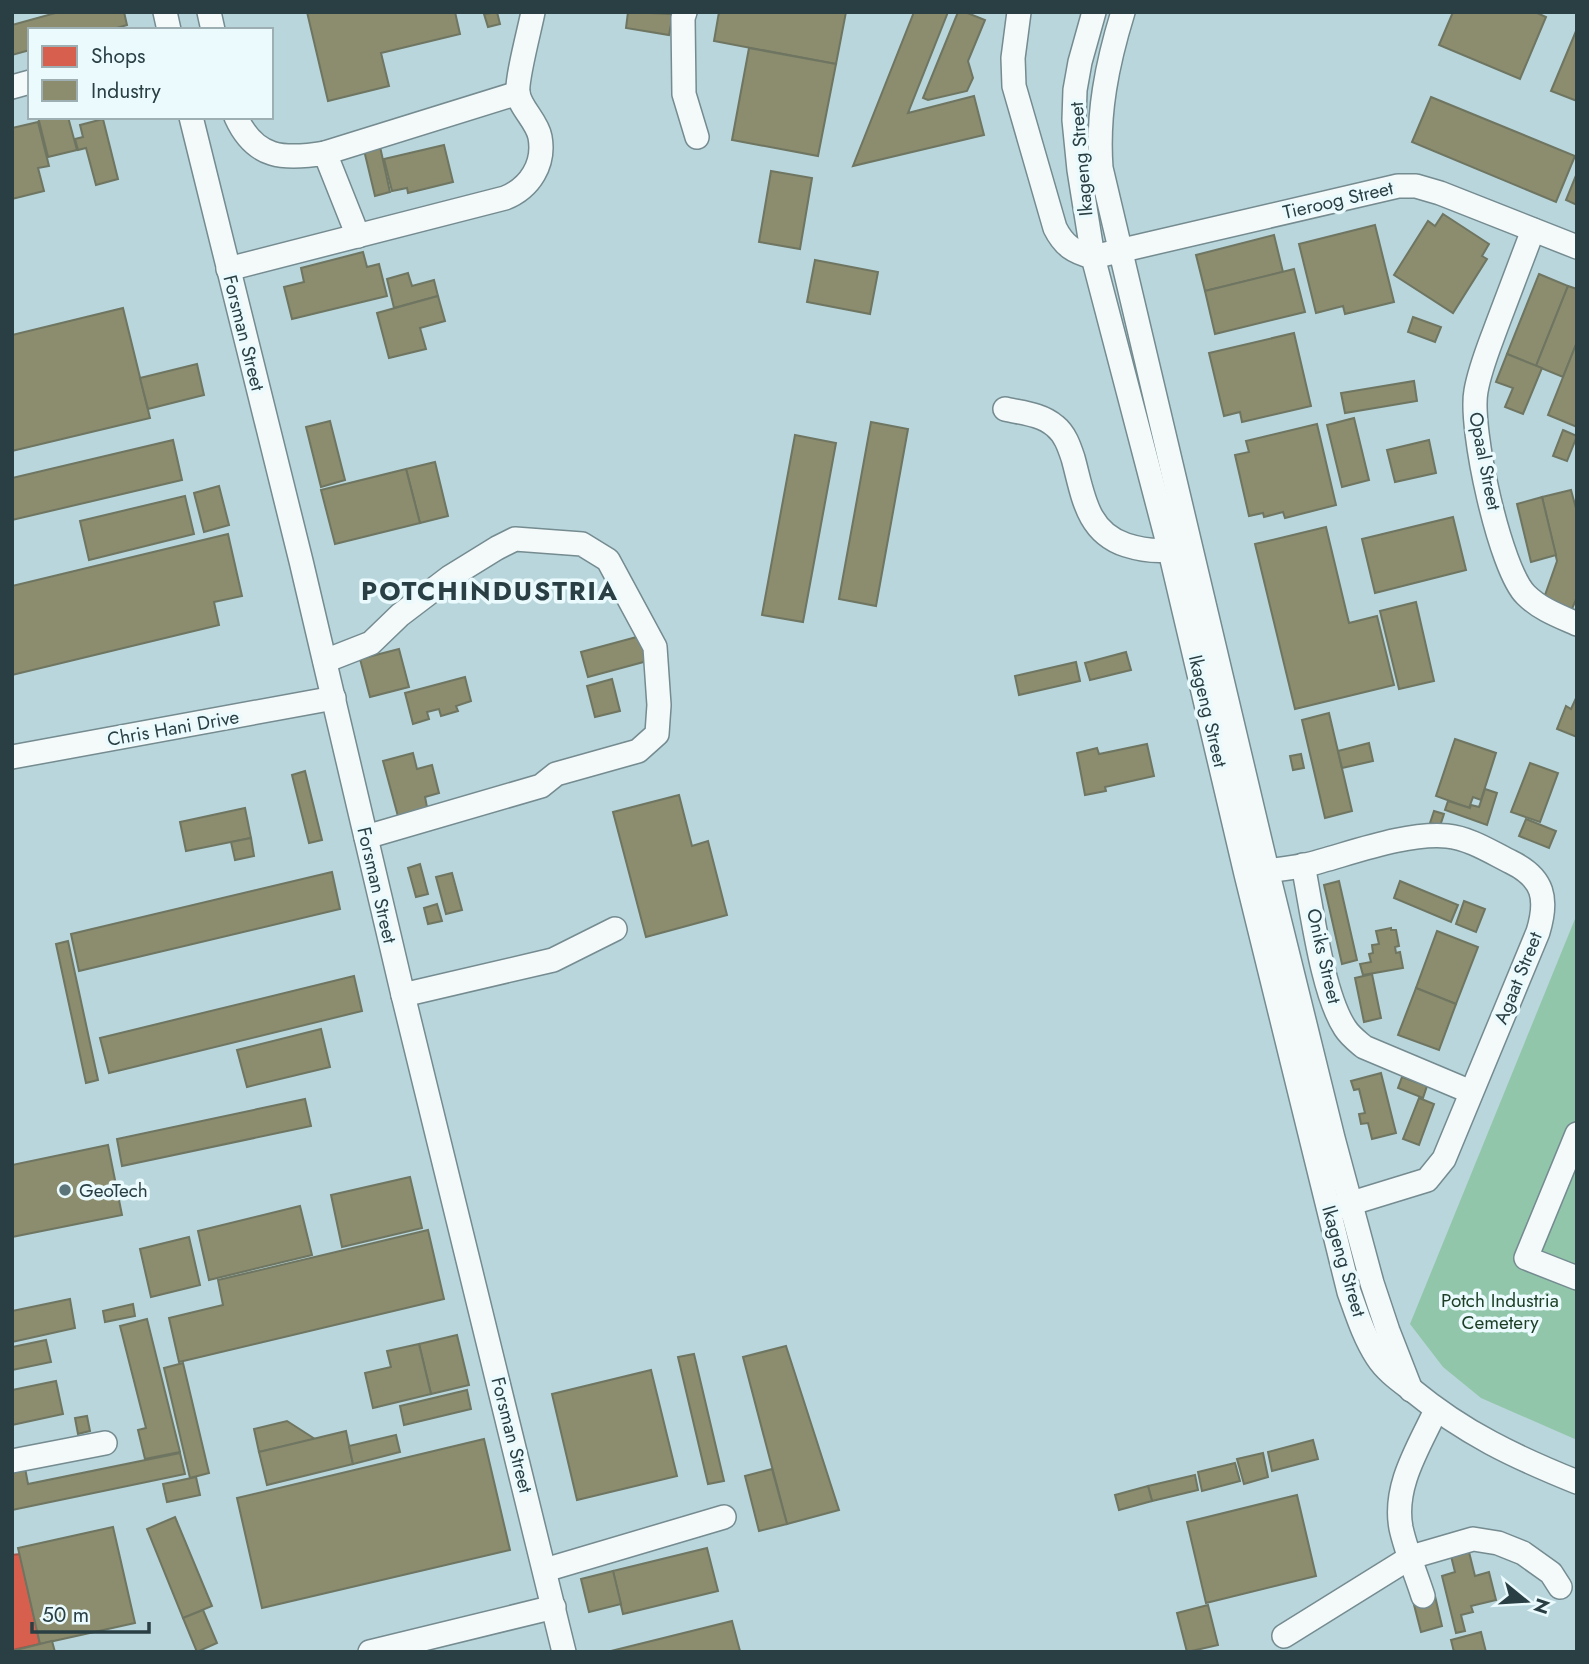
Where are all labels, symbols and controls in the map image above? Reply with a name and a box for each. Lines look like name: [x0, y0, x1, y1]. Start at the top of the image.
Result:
legend: [28, 28, 273, 119]
text: Shops: [91, 41, 145, 71]
text: Industry: [91, 76, 162, 106]
street label: Ikageng Street: [1063, 100, 1099, 217]
street label: Tieroog Street: [1280, 174, 1396, 226]
street label: Forsman Street: [217, 272, 272, 394]
street label: Opaal Street: [1462, 410, 1508, 513]
district label: POTCHINDUSTRIA: [361, 572, 619, 610]
street label: Ikageng Street: [1182, 652, 1234, 770]
street label: Chris Hani Drive: [105, 703, 241, 753]
street label: Forsman Street: [351, 824, 404, 946]
street label: Oniks Street: [1300, 906, 1348, 1007]
street label: Agaat Street: [1487, 927, 1549, 1028]
place label: GeoTech: [79, 1177, 148, 1204]
marker: GeoTech: [57, 1182, 73, 1198]
street label: Ikageng Street: [1315, 1202, 1373, 1320]
park label: Potch Industria Cemetery: [1441, 1287, 1559, 1336]
street label: Forsman Street: [485, 1374, 540, 1496]
north arrow: [1491, 1566, 1561, 1636]
scale bar: [32, 1590, 149, 1634]
text: N: [1527, 1595, 1557, 1617]
text: 50 m: [42, 1600, 89, 1630]

